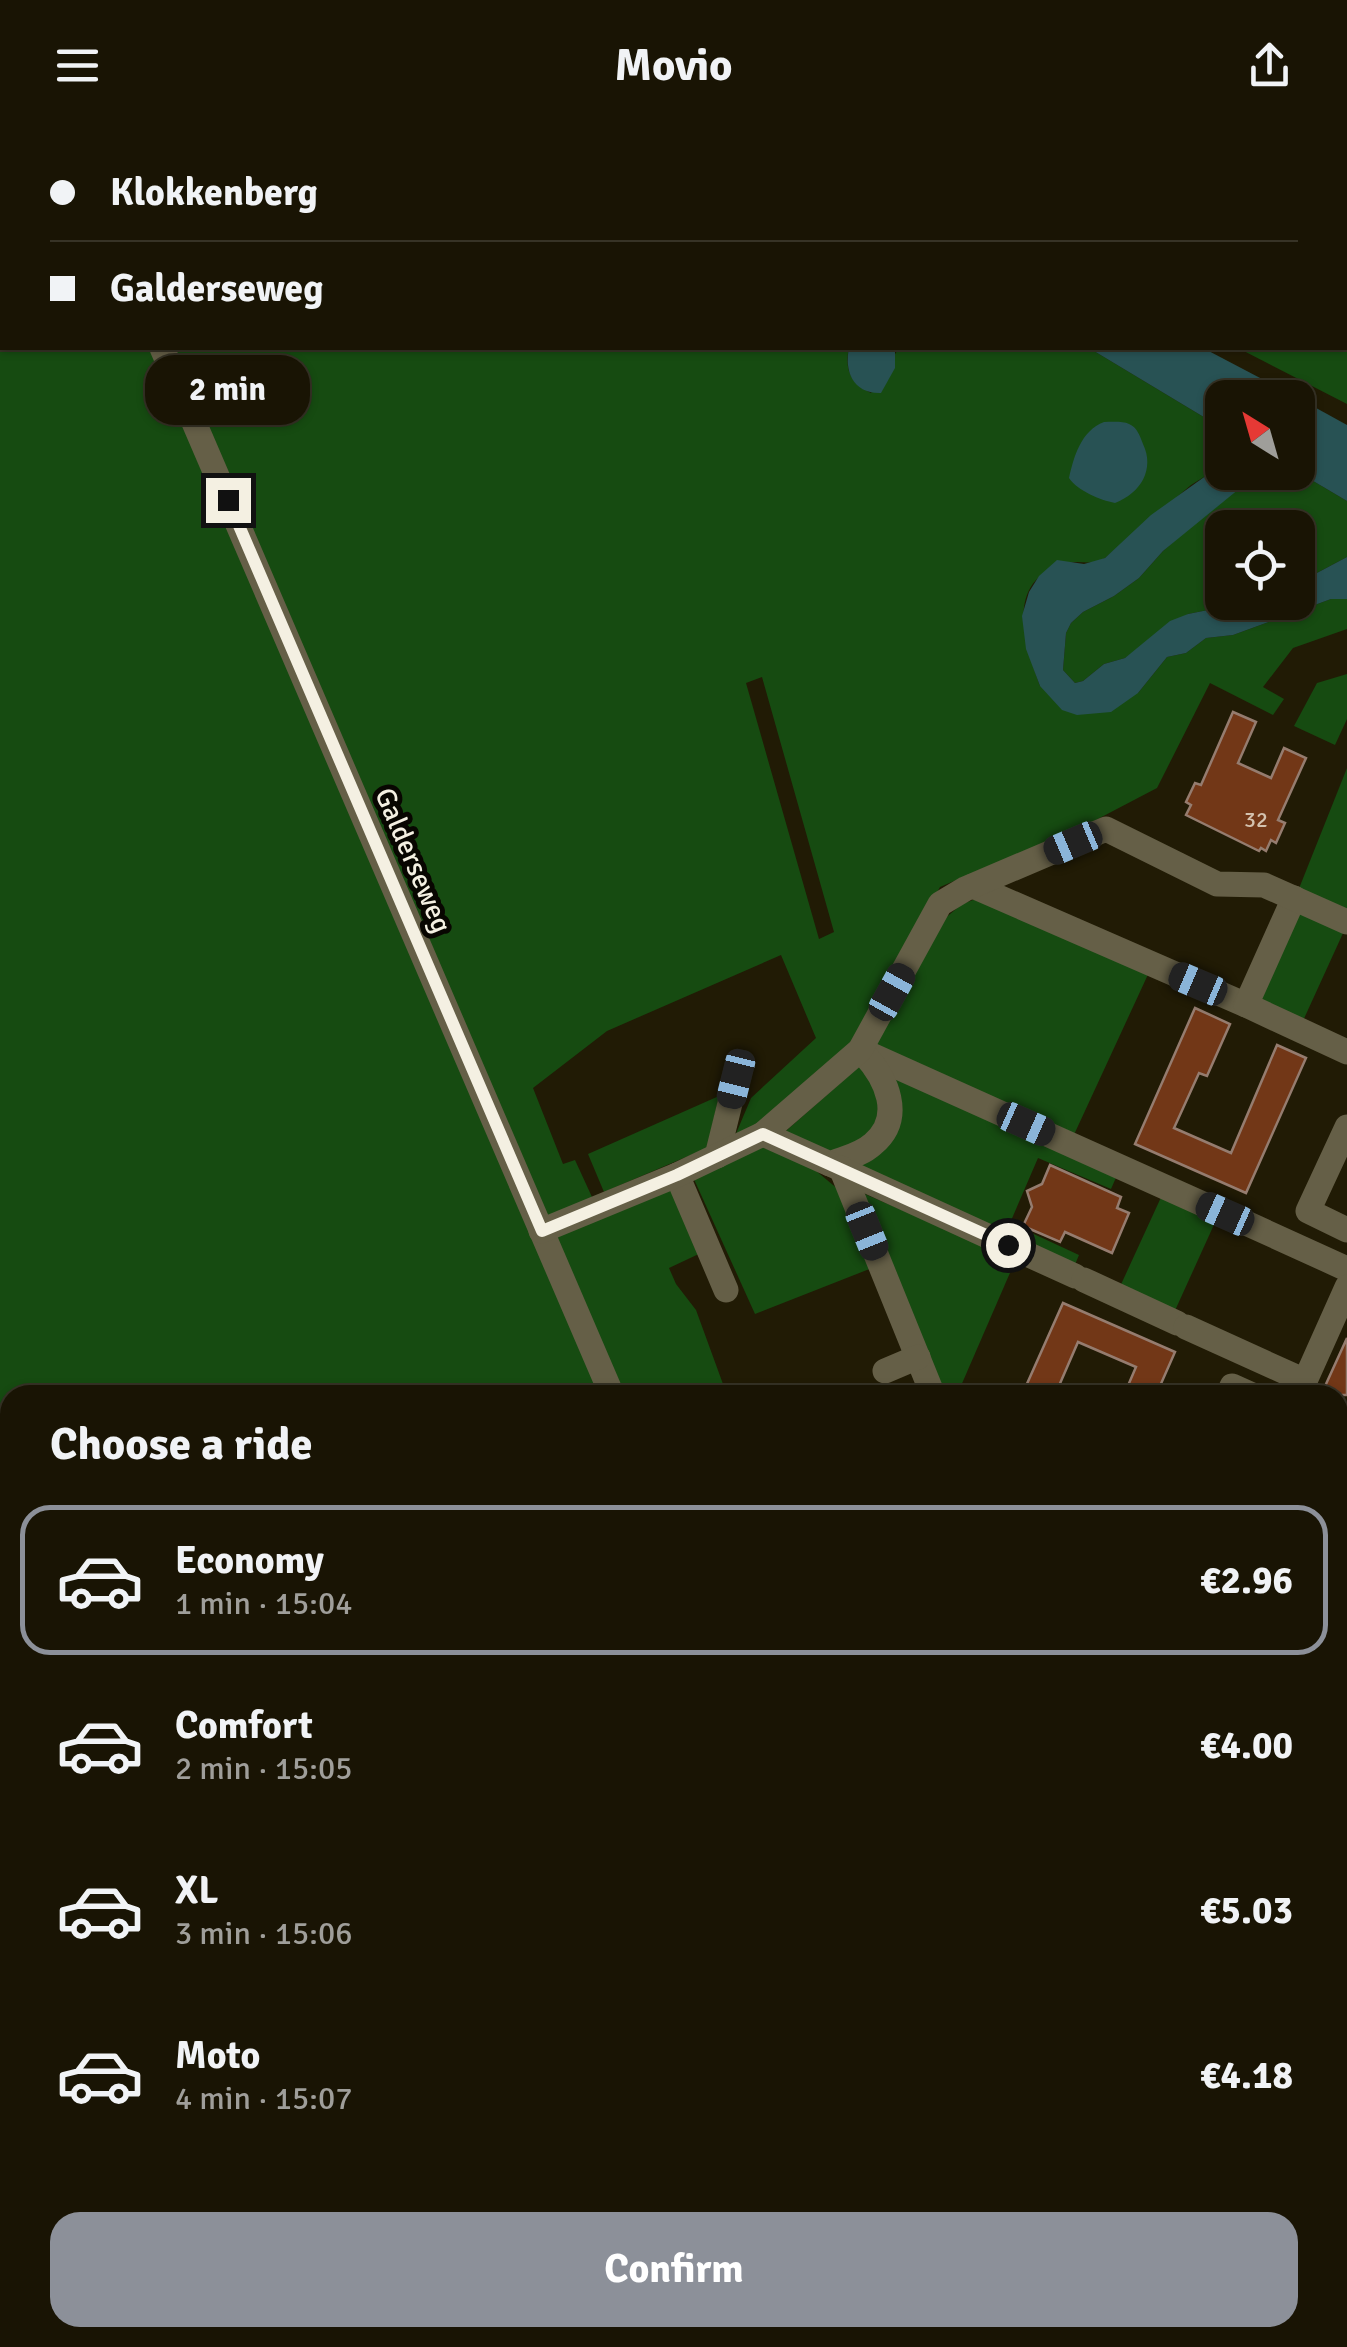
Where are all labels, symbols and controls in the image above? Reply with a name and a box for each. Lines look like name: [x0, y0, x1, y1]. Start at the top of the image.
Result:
icon: menu: [50, 38, 105, 93]
text: Movio: [614, 38, 733, 93]
icon: share: [1242, 38, 1297, 93]
text: Klokkenberg: [110, 169, 318, 216]
text: Galderseweg: [110, 265, 324, 312]
callout: 2 min: [146, 355, 310, 425]
text: 2 min: [189, 370, 266, 409]
north arrow: [1205, 380, 1315, 490]
map controls: [1205, 380, 1315, 620]
route end: [206, 478, 251, 523]
button: locate: [1205, 510, 1315, 620]
street label: Galderseweg: [367, 783, 459, 938]
house number: 32: [1244, 806, 1268, 833]
car: [1040, 817, 1106, 869]
car: [864, 958, 920, 1026]
car: [1165, 958, 1231, 1010]
car: [714, 1046, 758, 1112]
car: [992, 1098, 1060, 1150]
car: [1191, 1188, 1259, 1240]
car: [842, 1198, 892, 1264]
route start: [986, 1223, 1031, 1268]
text: Choose a ride: [50, 1417, 313, 1472]
icon: car: [55, 1535, 145, 1625]
text: Economy: [175, 1537, 324, 1584]
text: €2.96: [1200, 1557, 1293, 1604]
text: 1 min · 15:04: [175, 1584, 353, 1623]
icon: car: [55, 1700, 145, 1790]
text: Comfort: [175, 1702, 313, 1749]
text: €4.00: [1200, 1722, 1293, 1769]
text: 2 min · 15:05: [175, 1749, 353, 1788]
icon: car: [55, 1865, 145, 1955]
text: XL: [175, 1867, 218, 1914]
text: €5.03: [1200, 1887, 1293, 1934]
text: 3 min · 15:06: [175, 1914, 353, 1953]
icon: car: [55, 2030, 145, 2120]
text: Moto: [175, 2032, 260, 2079]
text: €4.18: [1200, 2052, 1293, 2099]
text: 4 min · 15:07: [175, 2079, 353, 2118]
button: Confirm: [50, 2212, 1298, 2327]

